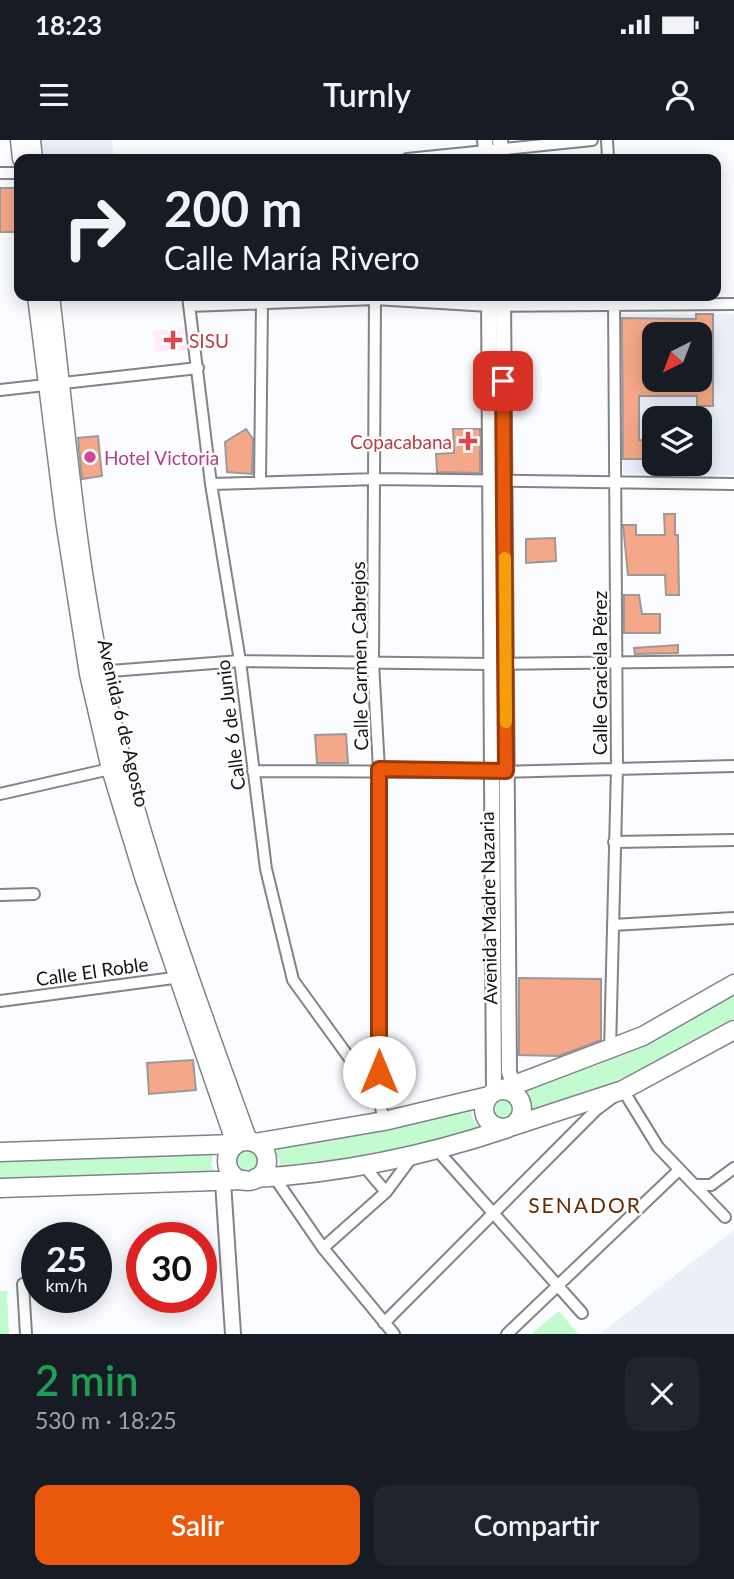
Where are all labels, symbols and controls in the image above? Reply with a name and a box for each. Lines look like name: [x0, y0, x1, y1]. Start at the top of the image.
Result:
text: 18:23: [35, 9, 102, 41]
text: Turnly: [323, 75, 411, 114]
icon: menu: [35, 76, 73, 114]
icon: person: [661, 76, 699, 114]
text: 200 m: [164, 179, 302, 237]
icon: right: [49, 182, 140, 273]
text: Calle María Rivero: [164, 238, 420, 277]
north arrow: [642, 322, 712, 392]
map controls: [642, 322, 712, 476]
place label: SISU: [189, 329, 229, 352]
marker: SISU: [163, 330, 183, 350]
pin: [473, 351, 533, 411]
icon: arrive: [484, 362, 522, 400]
button: layers: [642, 406, 712, 476]
place label: Copacabana: [350, 430, 452, 453]
marker: Copacabana: [458, 431, 478, 451]
place label: Hotel Victoria: [104, 446, 219, 469]
marker: Hotel Victoria: [82, 449, 98, 465]
street label: Calle Carmen Cabrejos: [346, 561, 372, 751]
street label: Calle Graciela Pérez: [588, 591, 611, 755]
street label: Avenida 6 de Agosto: [93, 637, 155, 809]
street label: Calle 6 de Junio: [211, 659, 249, 791]
street label: Avenida Madre Nazaria: [475, 811, 501, 1005]
street label: Calle El Roble: [34, 952, 150, 990]
position arrow: [342, 1035, 416, 1109]
district label: SENADOR: [528, 1192, 642, 1217]
speed limit sign: 30: [126, 1222, 217, 1313]
text: 25: [46, 1237, 87, 1279]
text: km/h: [45, 1274, 88, 1296]
text: 2 min: [35, 1355, 139, 1405]
button: close: [625, 1357, 699, 1431]
text: 530 m · 18:25: [35, 1406, 177, 1434]
button: Salir: [35, 1485, 360, 1565]
button: Compartir: [374, 1485, 699, 1565]

